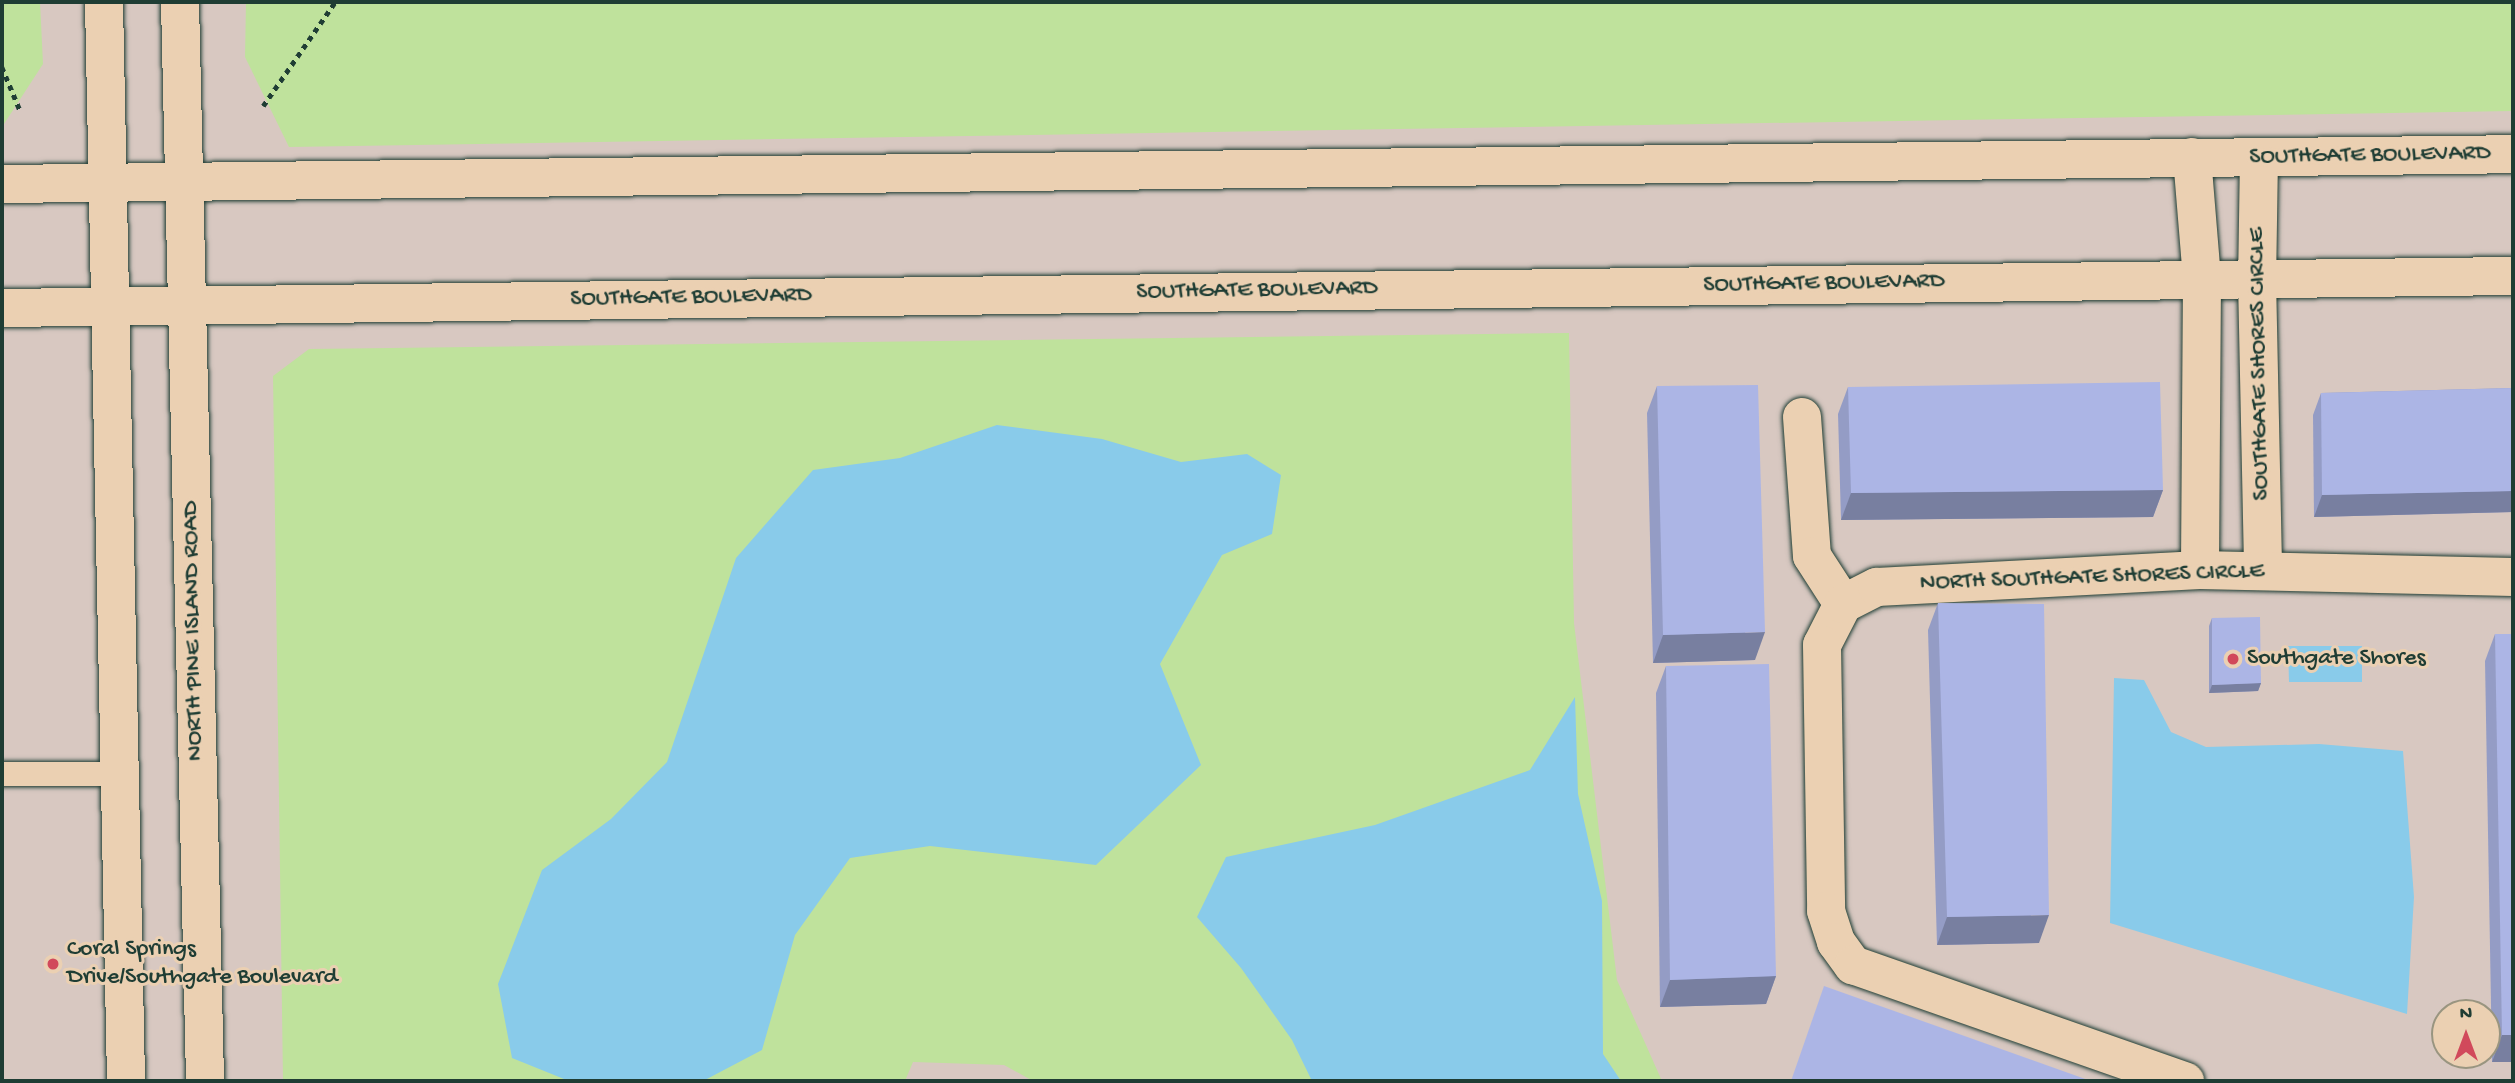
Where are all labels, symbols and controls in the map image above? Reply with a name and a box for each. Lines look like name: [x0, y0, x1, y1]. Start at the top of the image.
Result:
street label: SOUTHGATE BOULEVARD: [2249, 139, 2491, 173]
street label: SOUTHGATE SHORES CIRCLE: [2243, 227, 2277, 501]
street label: SOUTHGATE BOULEVARD: [1703, 267, 1945, 301]
street label: SOUTHGATE BOULEVARD: [1136, 274, 1378, 308]
street label: SOUTHGATE BOULEVARD: [570, 281, 812, 315]
street label: NORTH PINE ISLAND ROAD: [177, 501, 211, 761]
street label: NORTH SOUTHGATE SHORES CIRCLE: [1919, 558, 2265, 598]
place label: Southgate Shores: [2247, 645, 2426, 673]
marker: Southgate Shores: [2225, 651, 2241, 667]
place label: Coral Springs Drive/Southgate Boulevard: [67, 936, 338, 992]
marker: Coral Springs Drive/Southgate Boulevard: [45, 956, 61, 972]
north arrow: [2431, 999, 2501, 1069]
text: N: [2460, 1003, 2472, 1026]

